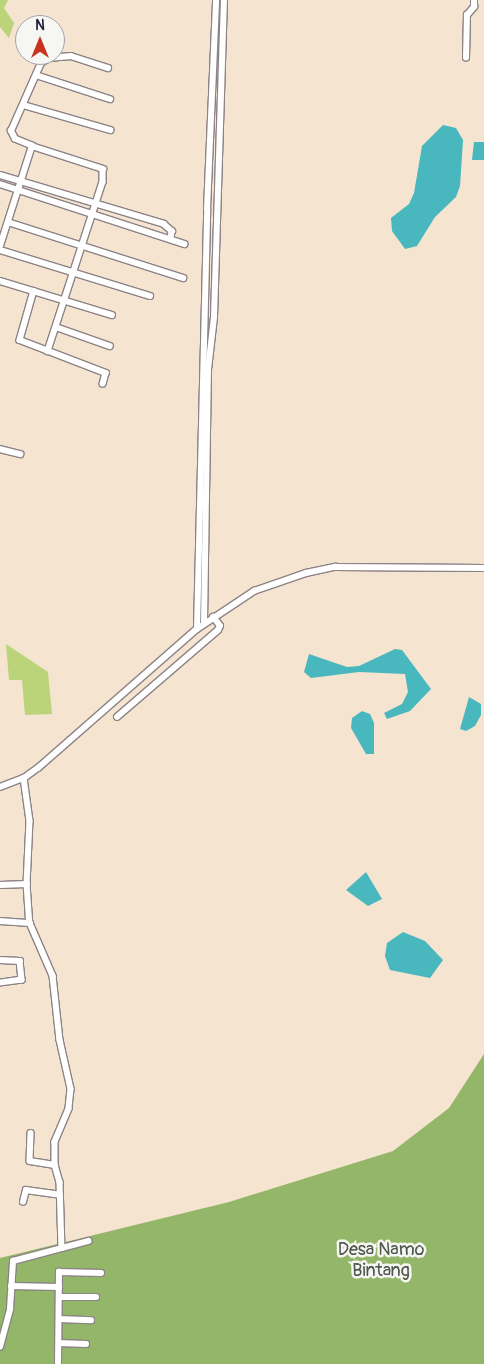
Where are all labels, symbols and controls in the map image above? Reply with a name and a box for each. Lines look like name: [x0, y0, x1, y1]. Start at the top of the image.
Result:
north arrow: [15, 15, 65, 65]
text: N: [35, 17, 45, 34]
park label: Desa Namo Bintang: [338, 1240, 424, 1282]

